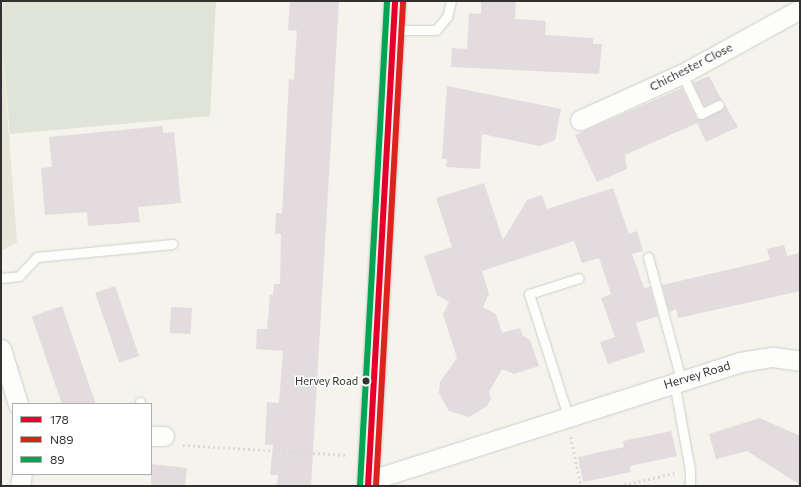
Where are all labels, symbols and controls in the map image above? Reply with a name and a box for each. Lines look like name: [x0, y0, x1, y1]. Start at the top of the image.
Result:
street label: Chichester Close: [647, 40, 735, 94]
street label: Hervey Road: [662, 358, 732, 392]
place label: Hervey Road: [295, 374, 358, 388]
marker: Hervey Road: [361, 376, 371, 386]
legend: [12, 403, 152, 475]
text: 178: [50, 412, 69, 426]
text: N89: [50, 432, 74, 446]
text: 89: [50, 452, 65, 466]

